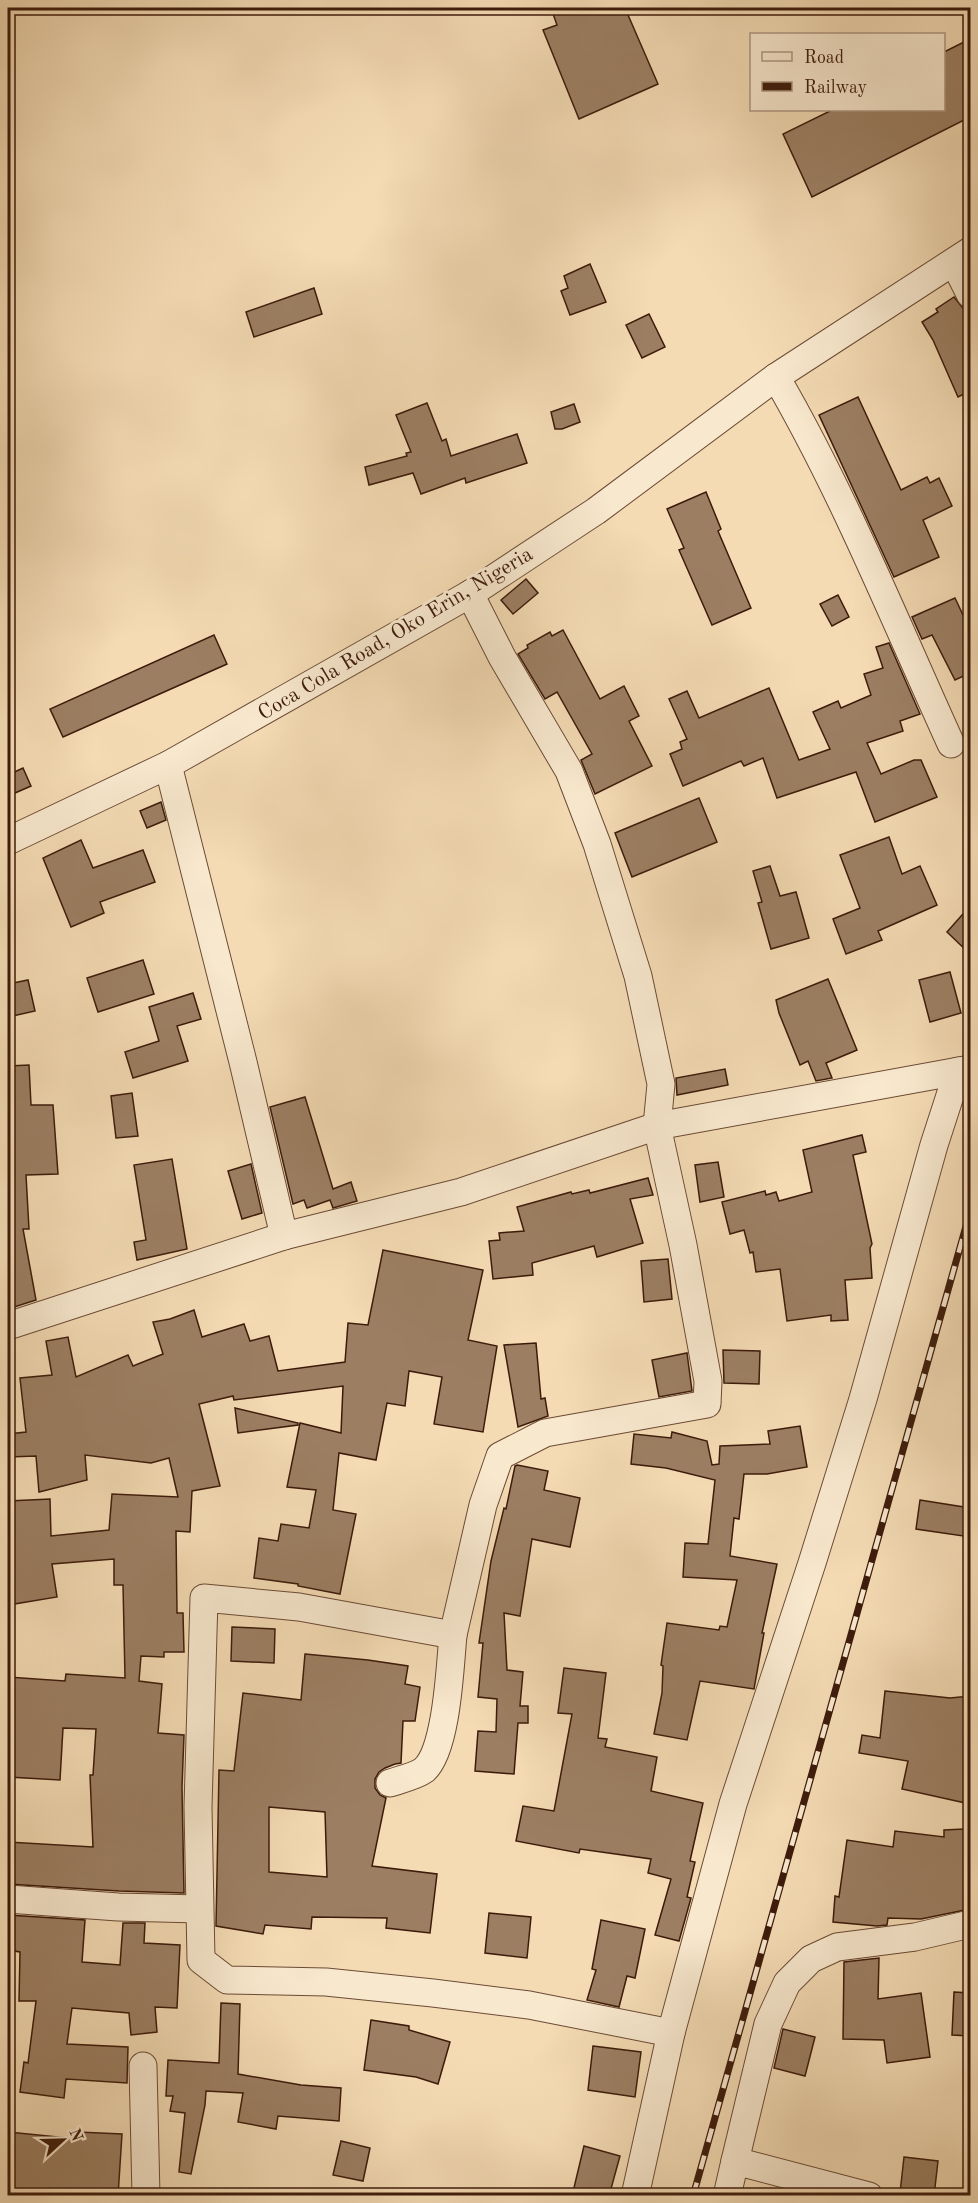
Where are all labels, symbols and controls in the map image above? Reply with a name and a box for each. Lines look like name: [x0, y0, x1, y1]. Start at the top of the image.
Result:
legend: [750, 33, 945, 111]
text: Road: [804, 49, 844, 67]
text: Railway: [804, 79, 867, 97]
street label: Coca Cola Road, Oko Erin, Nigeria: [255, 544, 537, 725]
north arrow: [33, 2110, 93, 2170]
text: N: [65, 2126, 85, 2145]

